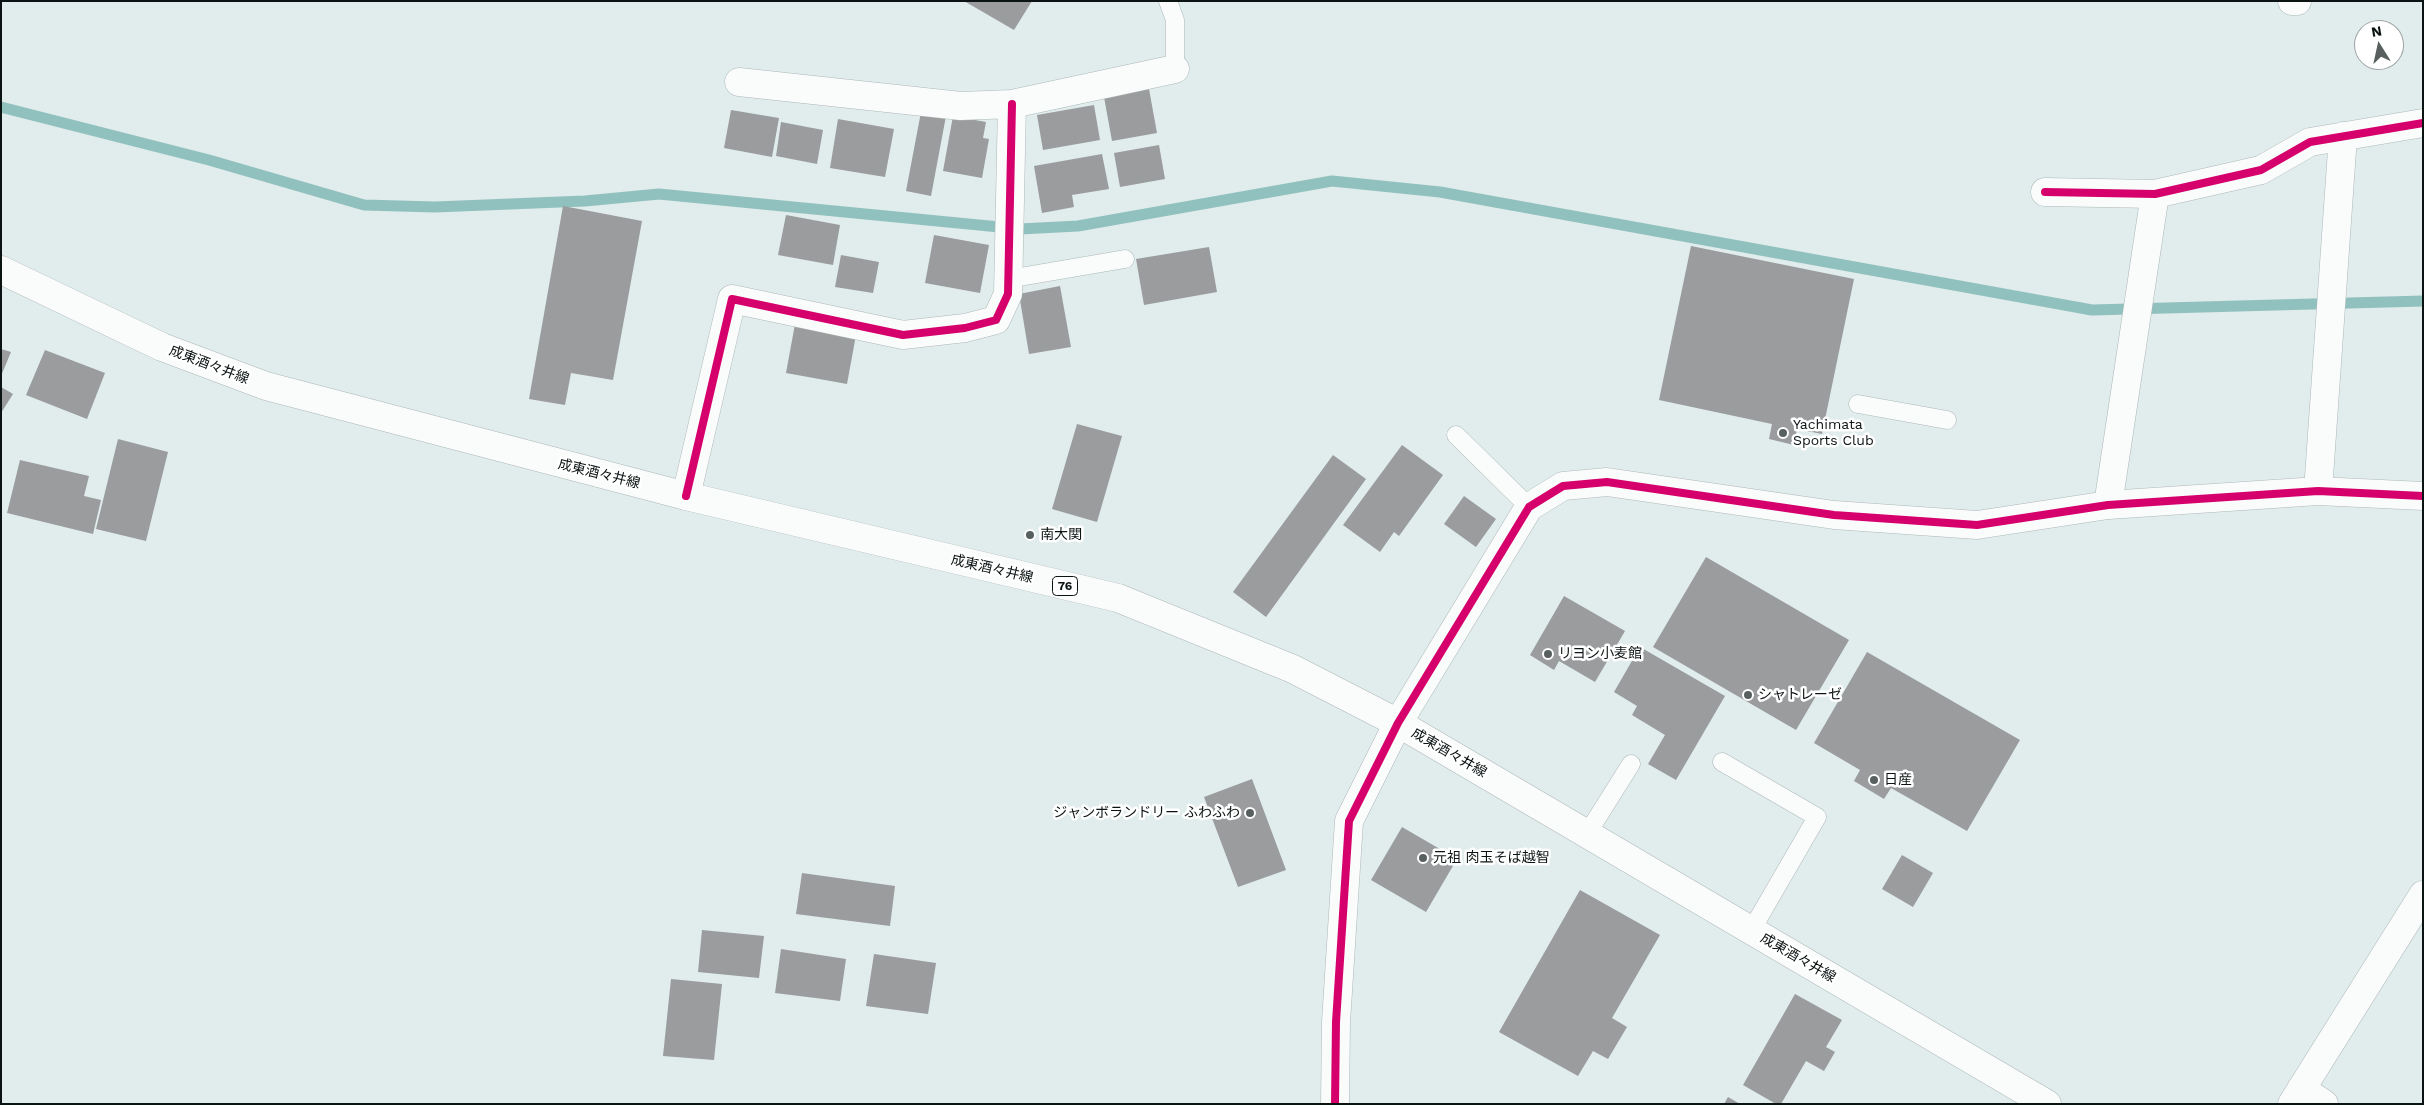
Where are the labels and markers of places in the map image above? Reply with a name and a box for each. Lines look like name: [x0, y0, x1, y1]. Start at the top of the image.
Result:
place label: Yachimata Sports Club: [1793, 417, 1874, 450]
marker: Yachimata Sports Club: [1777, 427, 1789, 439]
place label: 南大関: [1040, 527, 1082, 543]
marker: 南大関: [1024, 529, 1036, 541]
place label: リヨン小麦館: [1558, 646, 1642, 662]
marker: リヨン小麦館: [1542, 648, 1554, 660]
place label: シャトレーゼ: [1758, 687, 1842, 703]
marker: シャトレーゼ: [1742, 689, 1754, 701]
place label: 日産: [1884, 772, 1912, 788]
marker: 日産: [1868, 774, 1880, 786]
place label: ジャンボランドリー ふわふわ: [1053, 805, 1240, 821]
marker: ジャンボランドリー ふわふわ: [1244, 807, 1256, 819]
place label: 元祖 肉玉そば越智: [1433, 850, 1550, 866]
marker: 元祖 肉玉そば越智: [1417, 852, 1429, 864]

